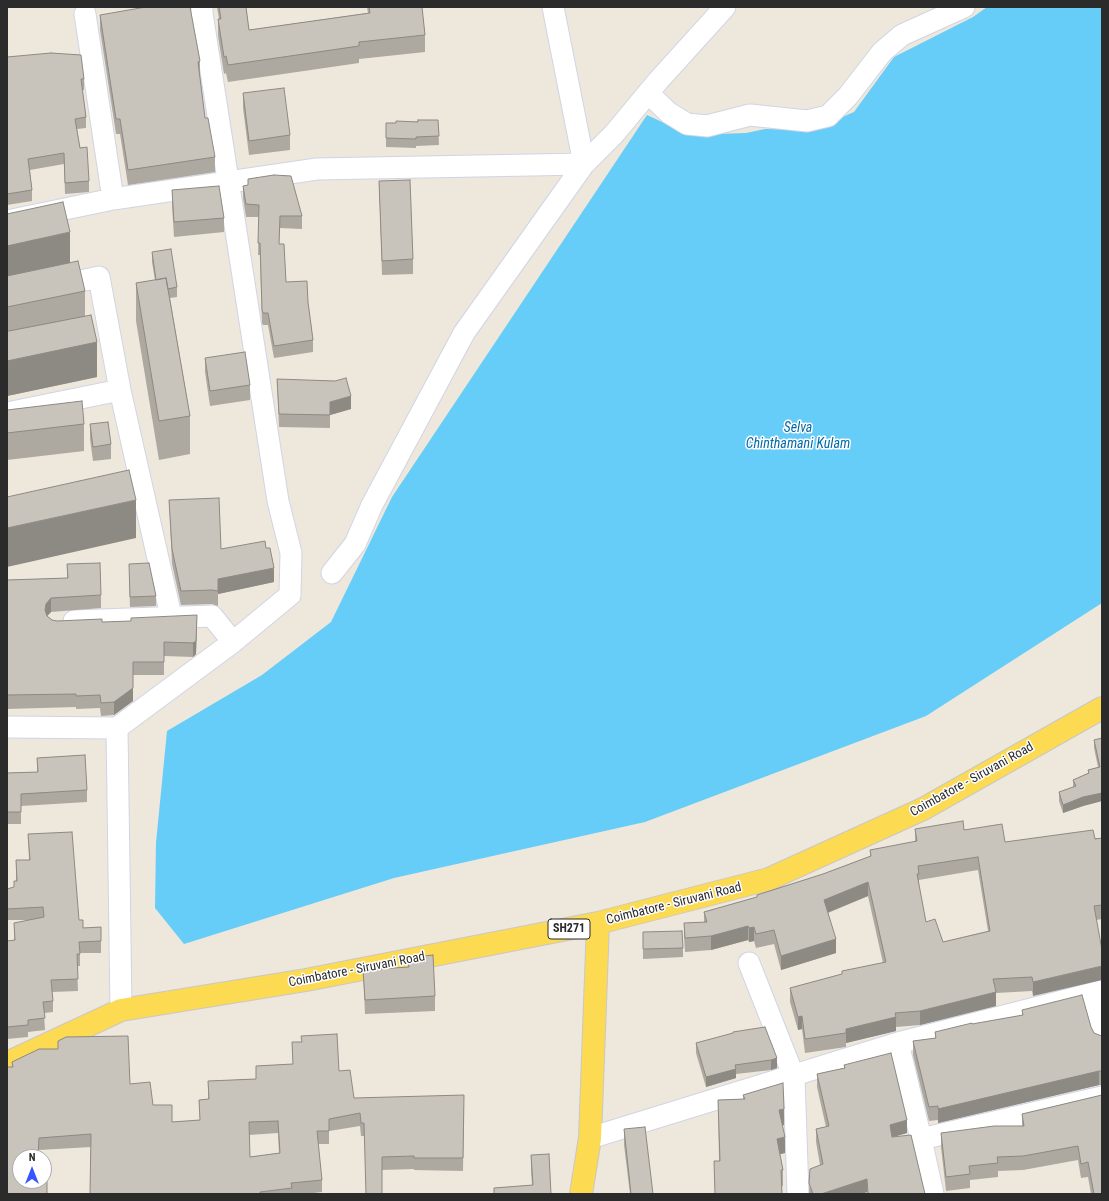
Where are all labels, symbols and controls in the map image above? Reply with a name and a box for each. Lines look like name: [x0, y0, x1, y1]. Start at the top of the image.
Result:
water label: Selva Chinthamani Kulam: [746, 420, 850, 452]
street label: Coimbatore - Siruvani Road: [908, 740, 1036, 820]
street label: Coimbatore - Siruvani Road: [605, 880, 743, 928]
road number: SH271: [548, 919, 590, 939]
street label: Coimbatore - Siruvani Road: [287, 949, 427, 991]
north arrow: [12, 1149, 52, 1189]
text: N: [29, 1151, 35, 1164]

